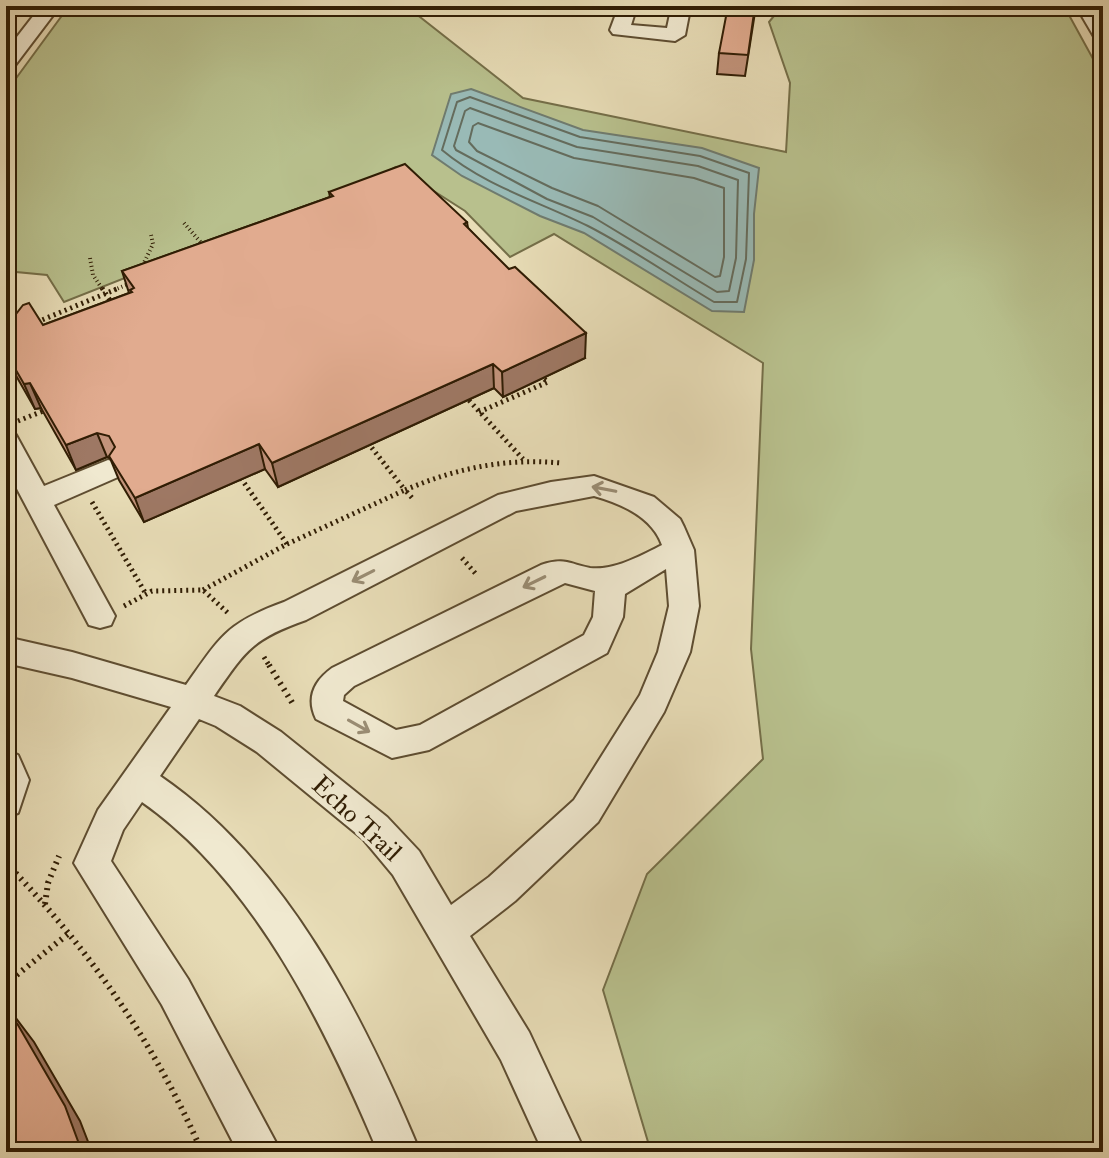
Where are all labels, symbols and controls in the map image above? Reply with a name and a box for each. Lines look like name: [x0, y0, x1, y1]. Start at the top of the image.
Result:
one-way arrow: [591, 481, 617, 496]
one-way arrow: [352, 569, 376, 584]
one-way arrow: [523, 574, 547, 590]
one-way arrow: [346, 718, 370, 734]
street label: Echo Trail: [305, 769, 408, 869]

